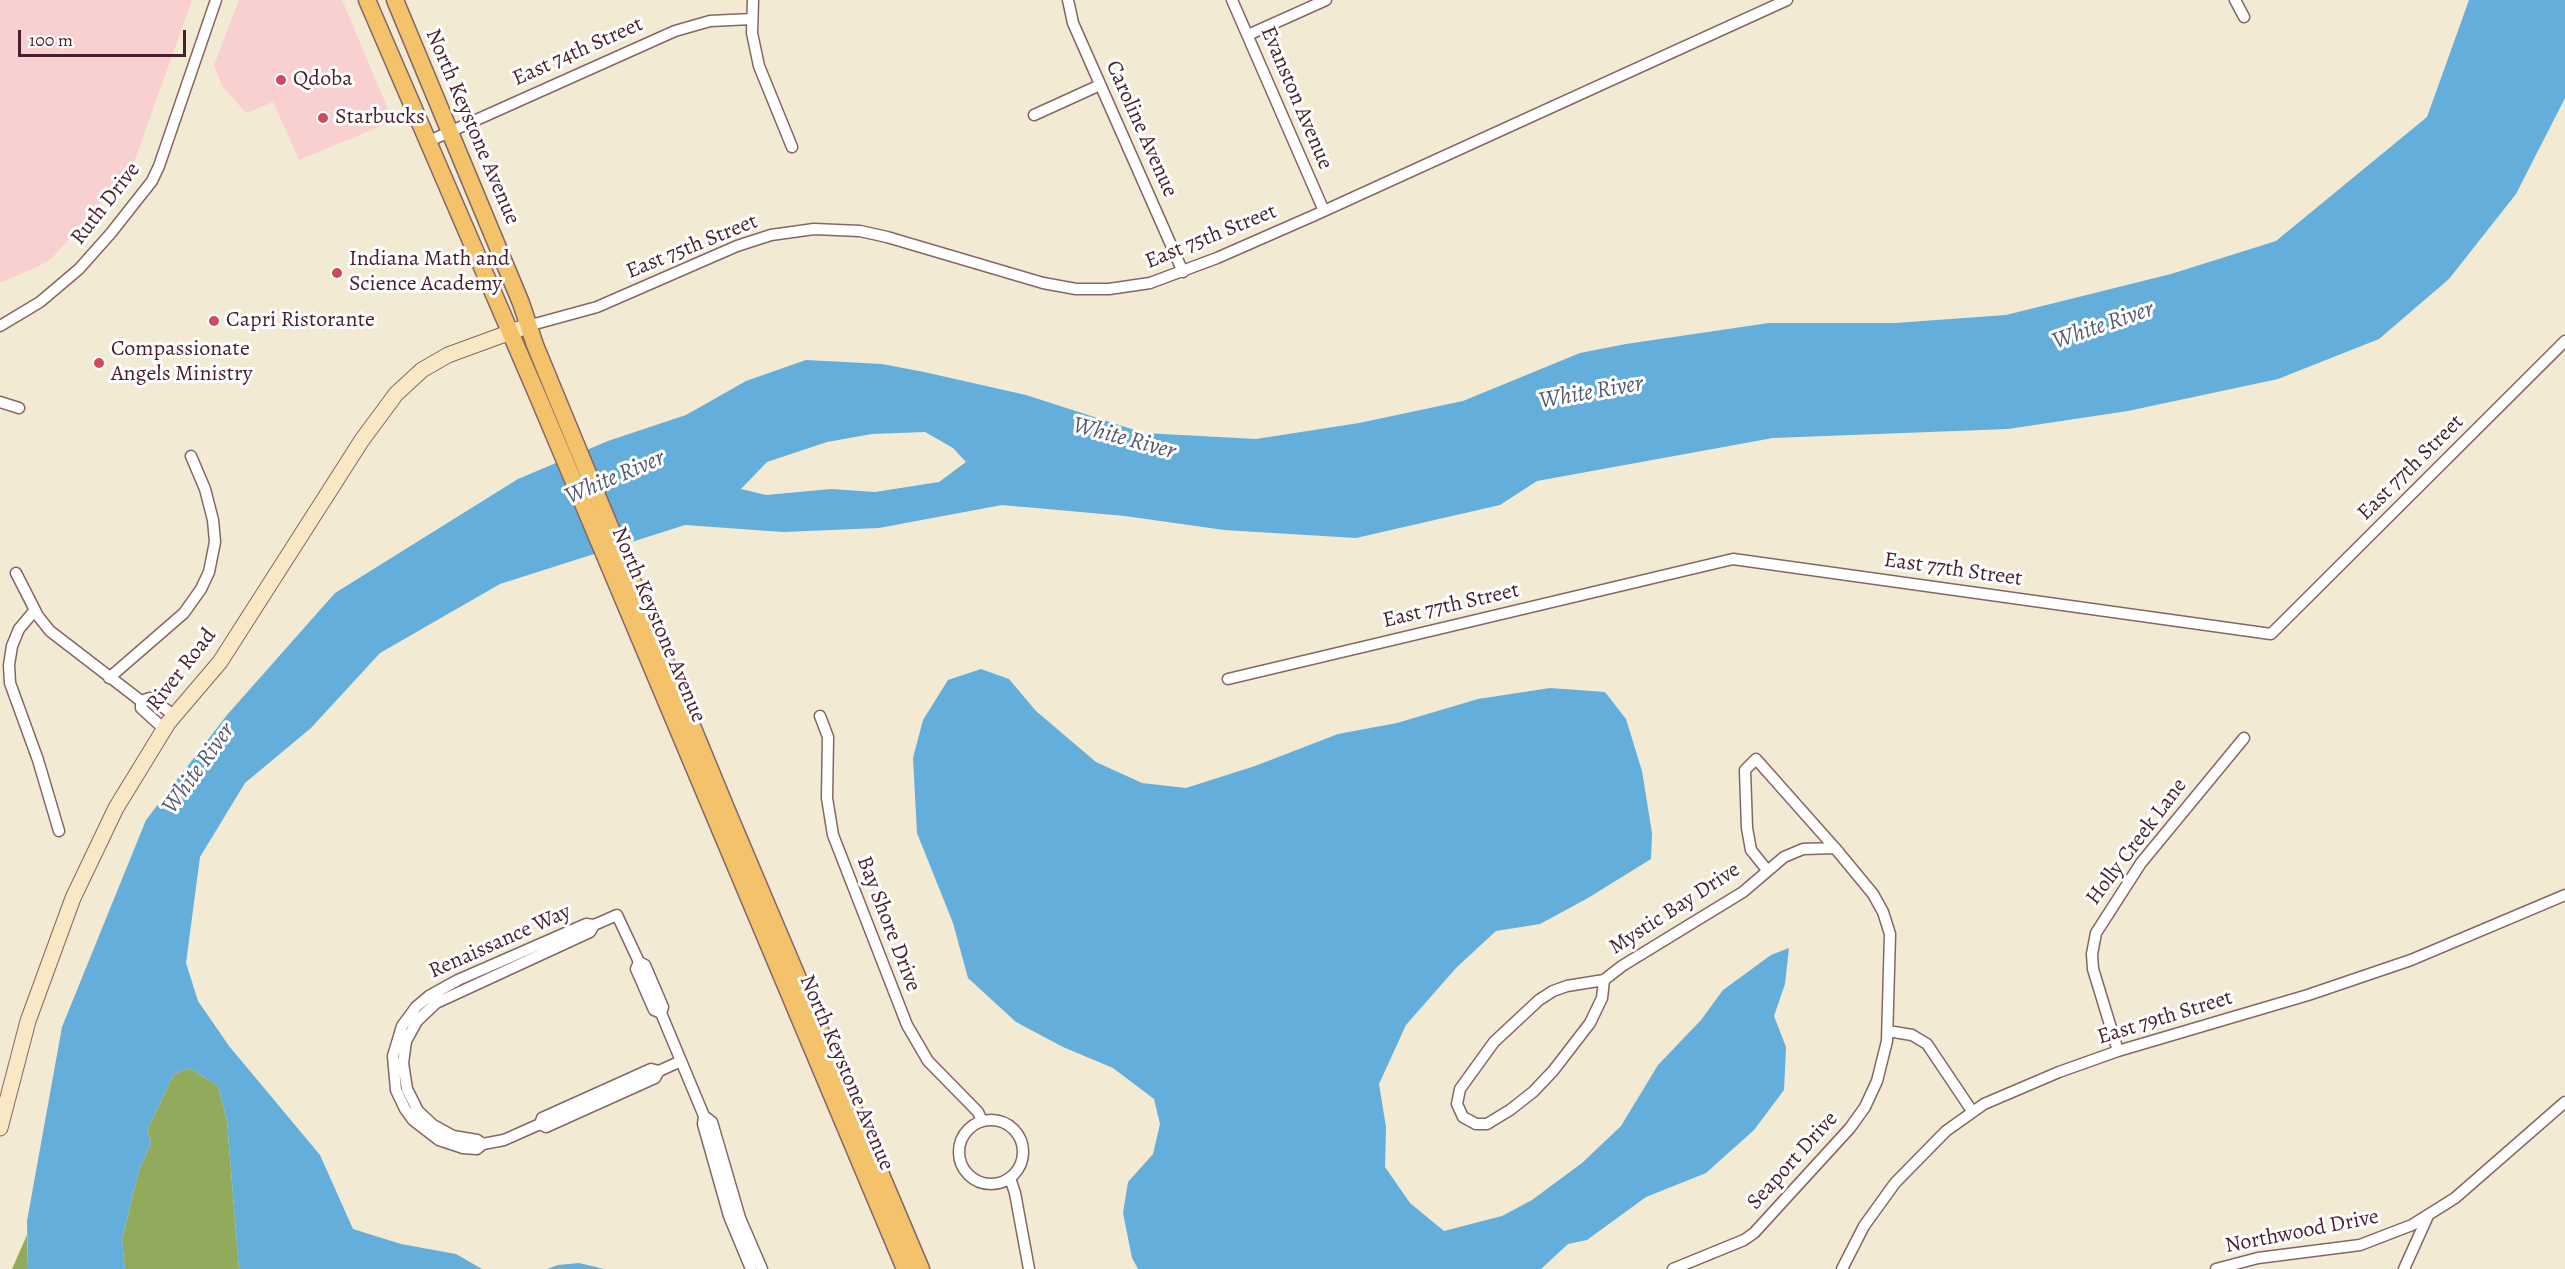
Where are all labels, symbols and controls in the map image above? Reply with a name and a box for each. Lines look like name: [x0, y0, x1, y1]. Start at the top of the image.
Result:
street label: East 74th Street: [509, 11, 647, 93]
scale bar: [21, 18, 189, 56]
street label: Evanston Avenue: [1254, 22, 1338, 174]
street label: North Keystone Avenue: [419, 25, 525, 229]
text: 100 m: [29, 28, 73, 52]
street label: Caroline Avenue: [1099, 57, 1183, 201]
place label: Qdoba: [293, 67, 353, 93]
marker: Qdoba: [274, 73, 288, 87]
place label: Starbucks: [335, 105, 425, 131]
marker: Starbucks: [316, 111, 330, 125]
street label: Ruth Drive: [66, 157, 146, 251]
street label: East 75th Street: [1141, 199, 1281, 275]
street label: East 75th Street: [622, 209, 762, 285]
place label: Indiana Math and Science Academy: [349, 247, 510, 298]
marker: Indiana Math and Science Academy: [330, 266, 344, 280]
water label: White River: [2049, 295, 2157, 357]
place label: Capri Ristorante: [226, 308, 375, 334]
marker: Capri Ristorante: [207, 314, 221, 328]
place label: Compassionate Angels Ministry: [111, 337, 252, 388]
marker: Compassionate Angels Ministry: [92, 356, 106, 370]
water label: White River: [1537, 370, 1645, 416]
street label: East 77th Street: [2352, 409, 2470, 527]
water label: White River: [1069, 411, 1179, 467]
water label: White River: [561, 444, 669, 512]
street label: North Keystone Avenue: [605, 523, 711, 727]
street label: East 77th Street: [1882, 547, 2024, 593]
street label: East 77th Street: [1380, 577, 1522, 635]
street label: River Road: [142, 624, 222, 716]
water label: White River: [156, 718, 242, 820]
street label: Holly Creek Lane: [2081, 773, 2193, 911]
street label: Bay Shore Drive: [850, 852, 926, 996]
street label: Mystic Bay Drive: [1605, 857, 1745, 961]
street label: Renaissance Way: [425, 899, 575, 985]
street label: North Keystone Avenue: [793, 971, 899, 1175]
street label: East 79th Street: [2094, 985, 2236, 1051]
street label: Seaport Drive: [1742, 1106, 1844, 1216]
street label: Northwood Drive: [2223, 1204, 2381, 1260]

